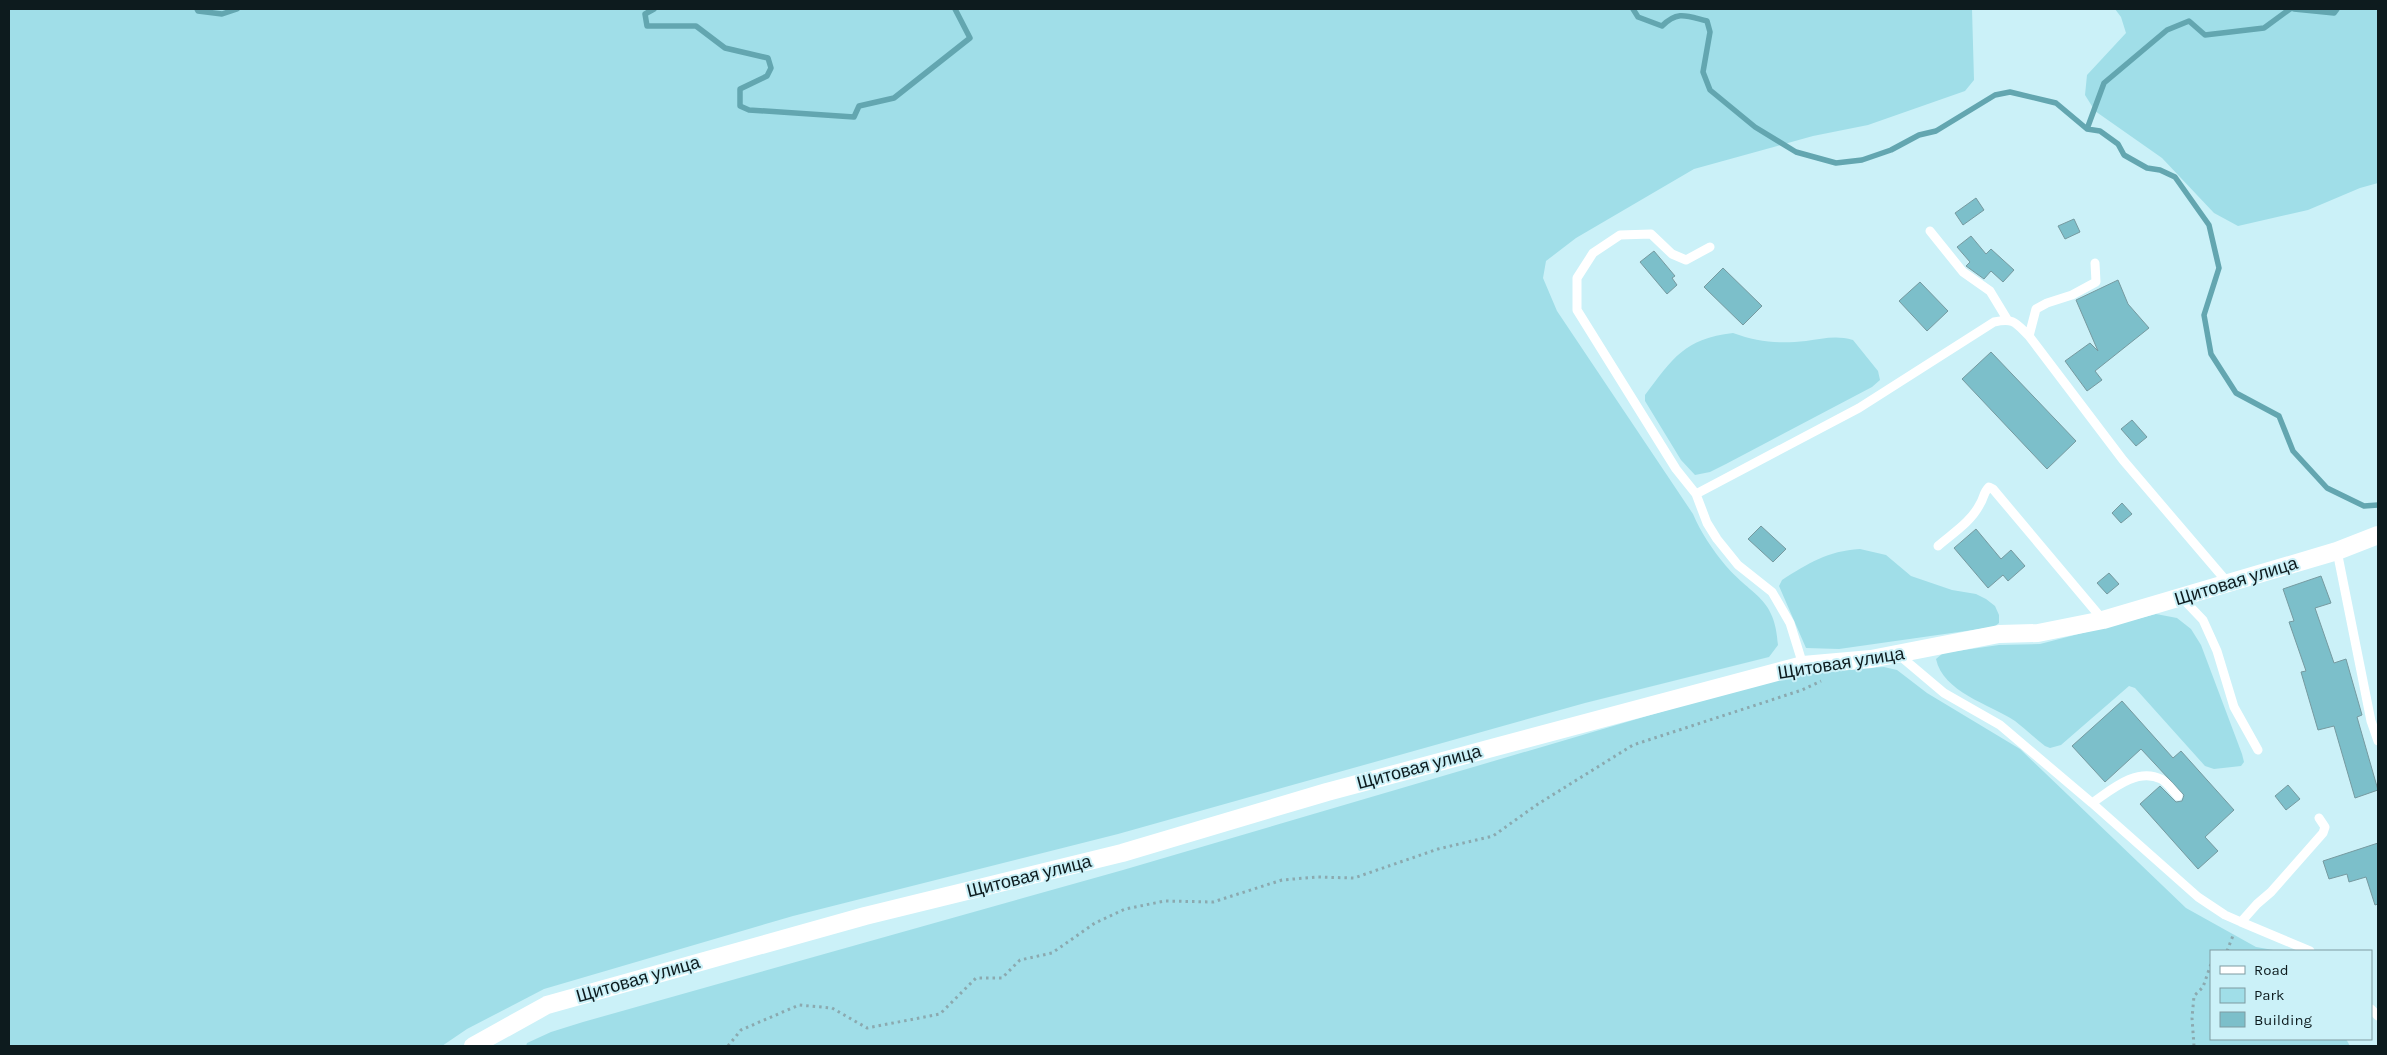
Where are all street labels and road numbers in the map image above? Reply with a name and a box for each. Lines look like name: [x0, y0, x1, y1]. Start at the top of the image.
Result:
street label: Щитовая улица: [2172, 552, 2301, 610]
street label: Щитовая улица: [1776, 642, 1907, 684]
street label: Щитовая улица: [1354, 740, 1485, 794]
street label: Щитовая улица: [964, 850, 1095, 902]
street label: Щитовая улица: [574, 951, 703, 1007]

